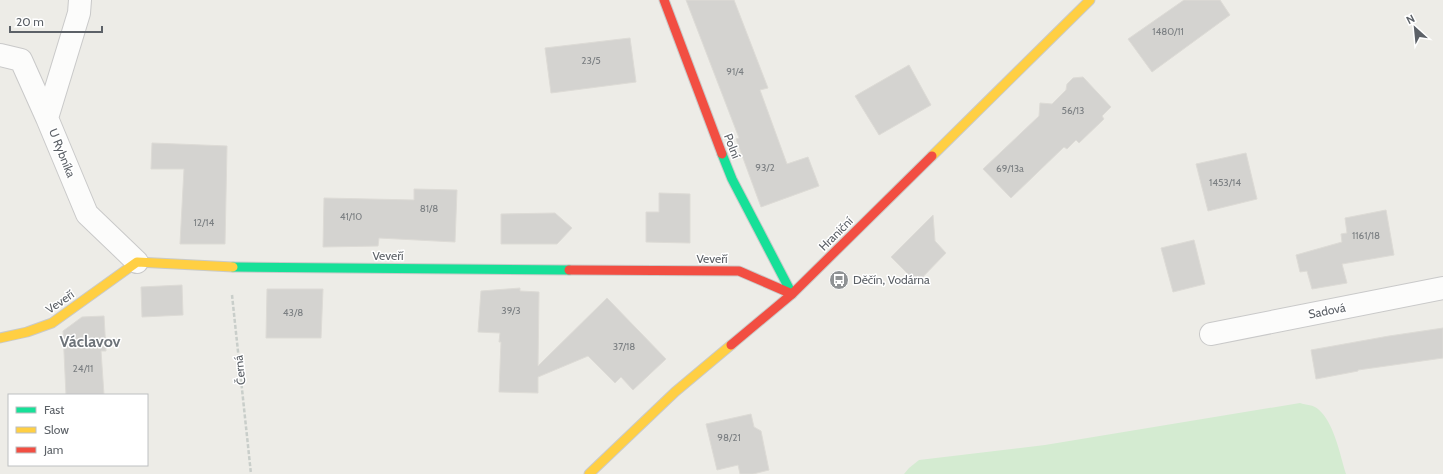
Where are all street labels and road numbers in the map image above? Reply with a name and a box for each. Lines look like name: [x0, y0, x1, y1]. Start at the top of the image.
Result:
street label: U Rybníka: [46, 126, 79, 180]
street label: Polní: [721, 131, 744, 161]
street label: Hraniční: [816, 213, 856, 254]
street label: Veveří: [373, 248, 404, 263]
street label: Veveří: [697, 251, 728, 266]
street label: Veveří: [43, 286, 77, 317]
street label: Sadová: [1307, 300, 1347, 321]
street label: Černá: [230, 354, 249, 386]

